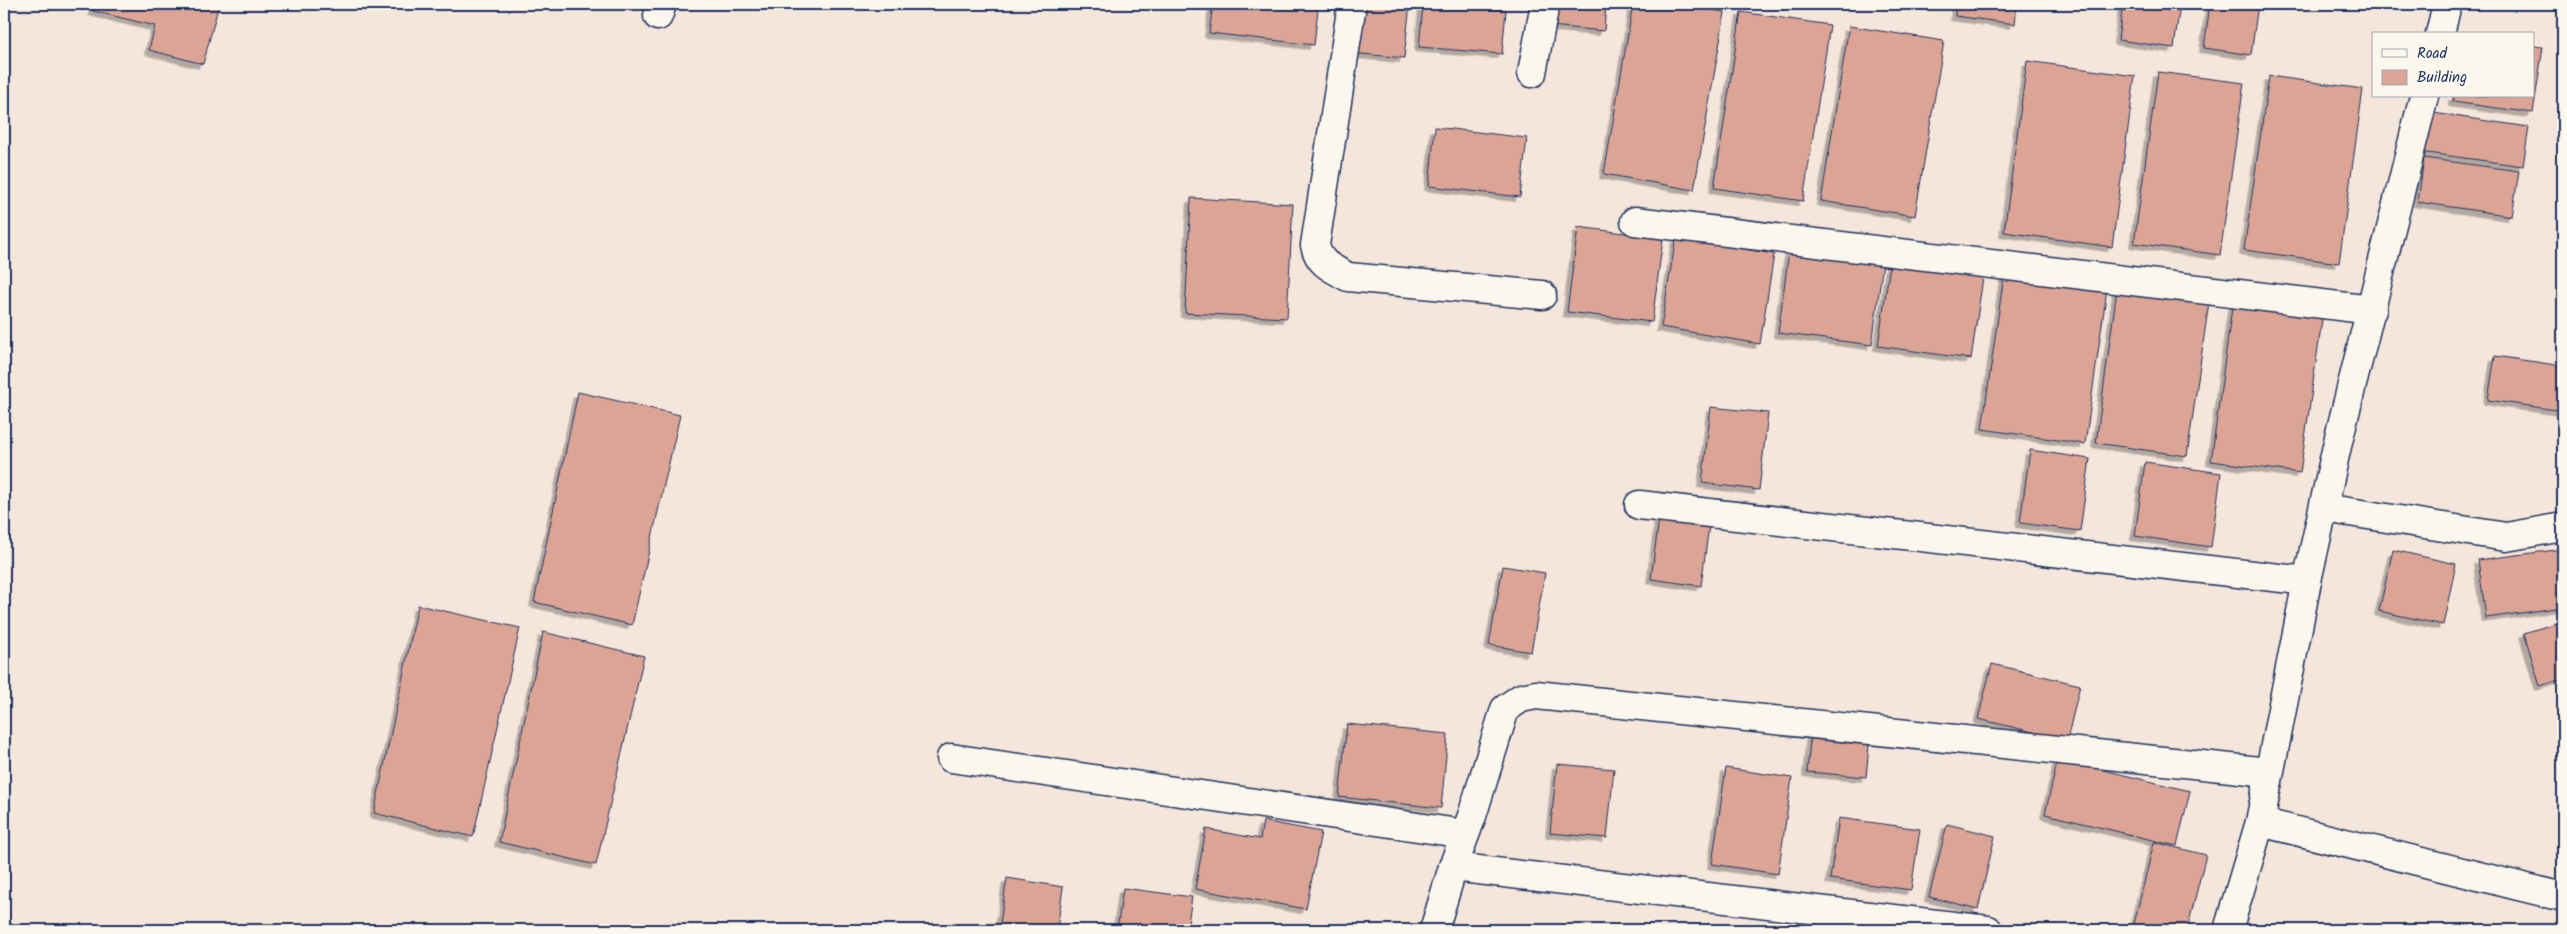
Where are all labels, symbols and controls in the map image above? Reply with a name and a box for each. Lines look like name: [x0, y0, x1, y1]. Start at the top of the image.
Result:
legend: [2372, 32, 2534, 98]
text: Road: [2417, 42, 2448, 66]
text: Building: [2417, 66, 2467, 90]

